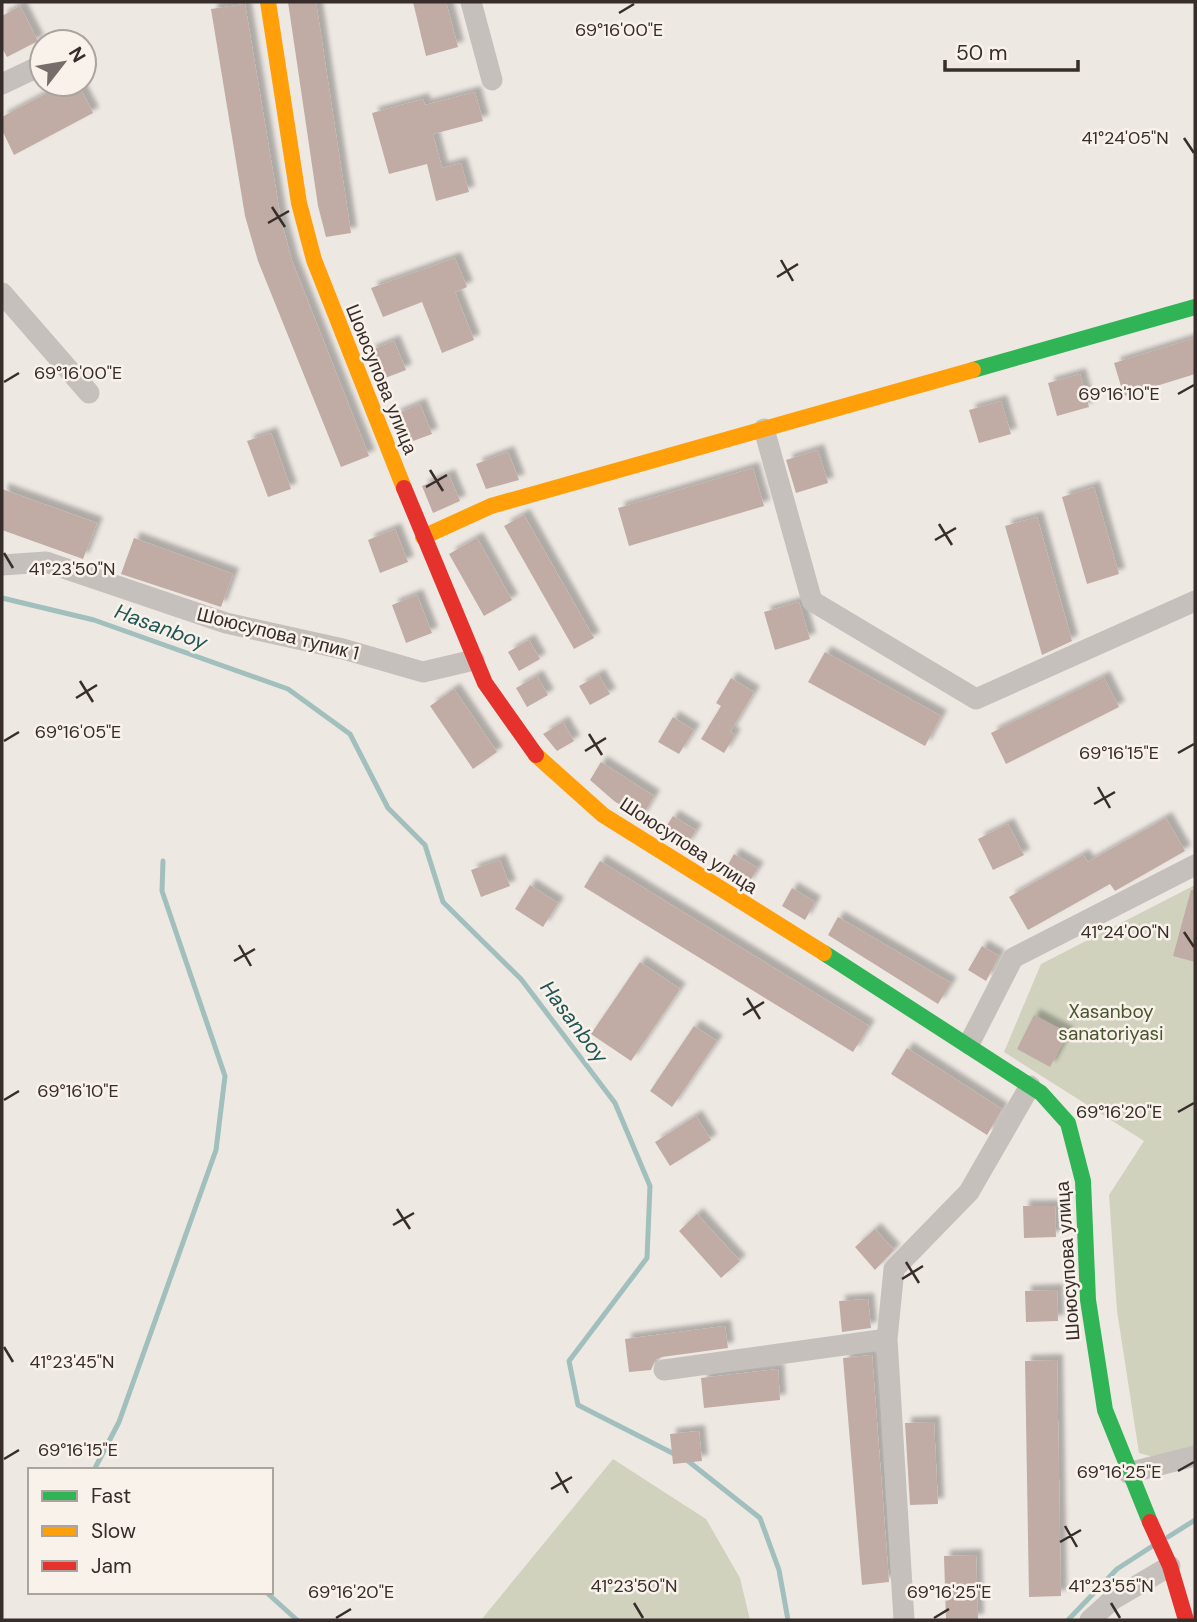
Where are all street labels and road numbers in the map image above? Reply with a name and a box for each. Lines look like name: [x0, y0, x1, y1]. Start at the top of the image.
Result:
street label: Шоюсупова улица: [340, 300, 423, 458]
street label: Шоюсупова тупик 1: [194, 601, 362, 666]
street label: Шоюсупова улица: [615, 791, 763, 900]
street label: Шоюсупова улица: [1049, 1180, 1086, 1342]

